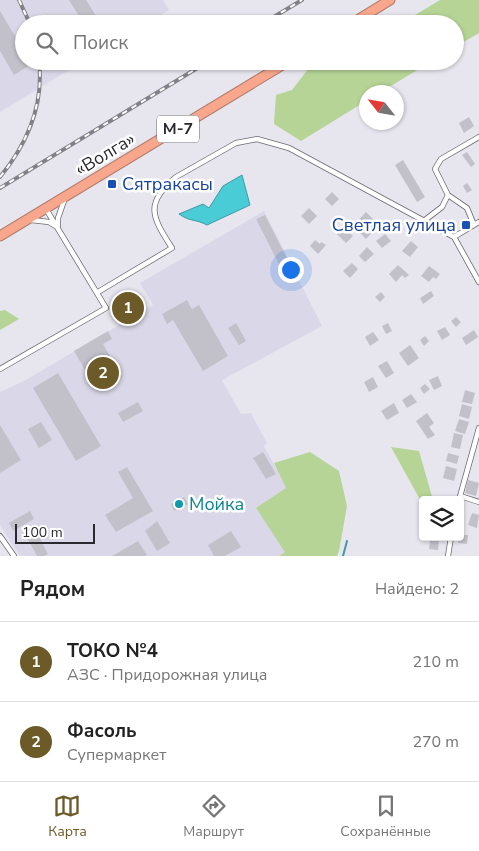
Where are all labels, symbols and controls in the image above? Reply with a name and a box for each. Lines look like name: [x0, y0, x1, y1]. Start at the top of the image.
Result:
search box: [15, 15, 464, 70]
icon: search: [33, 29, 61, 57]
text: Поиск: [73, 30, 128, 56]
north arrow: [359, 85, 404, 130]
road number: М-7: [157, 116, 199, 142]
street label: «Волга»: [71, 127, 139, 181]
place label: Сятракасы: [122, 172, 213, 196]
marker: Сятракасы: [106, 178, 118, 190]
place label: Светлая улица: [332, 213, 456, 237]
marker: Светлая улица: [460, 219, 472, 231]
your location: [278, 257, 304, 283]
pin: 1: [112, 289, 144, 327]
pin: 2: [87, 354, 119, 392]
place label: Мойка: [189, 492, 244, 516]
map controls: [419, 496, 464, 541]
button: layers: [419, 496, 464, 541]
marker: Мойка: [173, 498, 185, 510]
scale bar: [15, 521, 95, 544]
text: 100 m: [22, 523, 63, 542]
text: Рядом: [20, 575, 85, 603]
text: Найдено: 2: [375, 578, 459, 600]
text: ТОКО №4: [67, 638, 158, 664]
text: 1: [31, 651, 41, 673]
text: 210 m: [412, 651, 459, 673]
text: АЗС · Придорожная улица: [67, 664, 267, 686]
text: Фасоль: [67, 718, 137, 744]
text: 2: [31, 731, 41, 753]
text: 270 m: [412, 731, 459, 753]
text: Супермаркет: [67, 744, 166, 766]
tab: Карта: [48, 792, 87, 841]
tab: Маршрут: [183, 792, 244, 841]
tab: Сохранённые: [340, 792, 431, 841]

